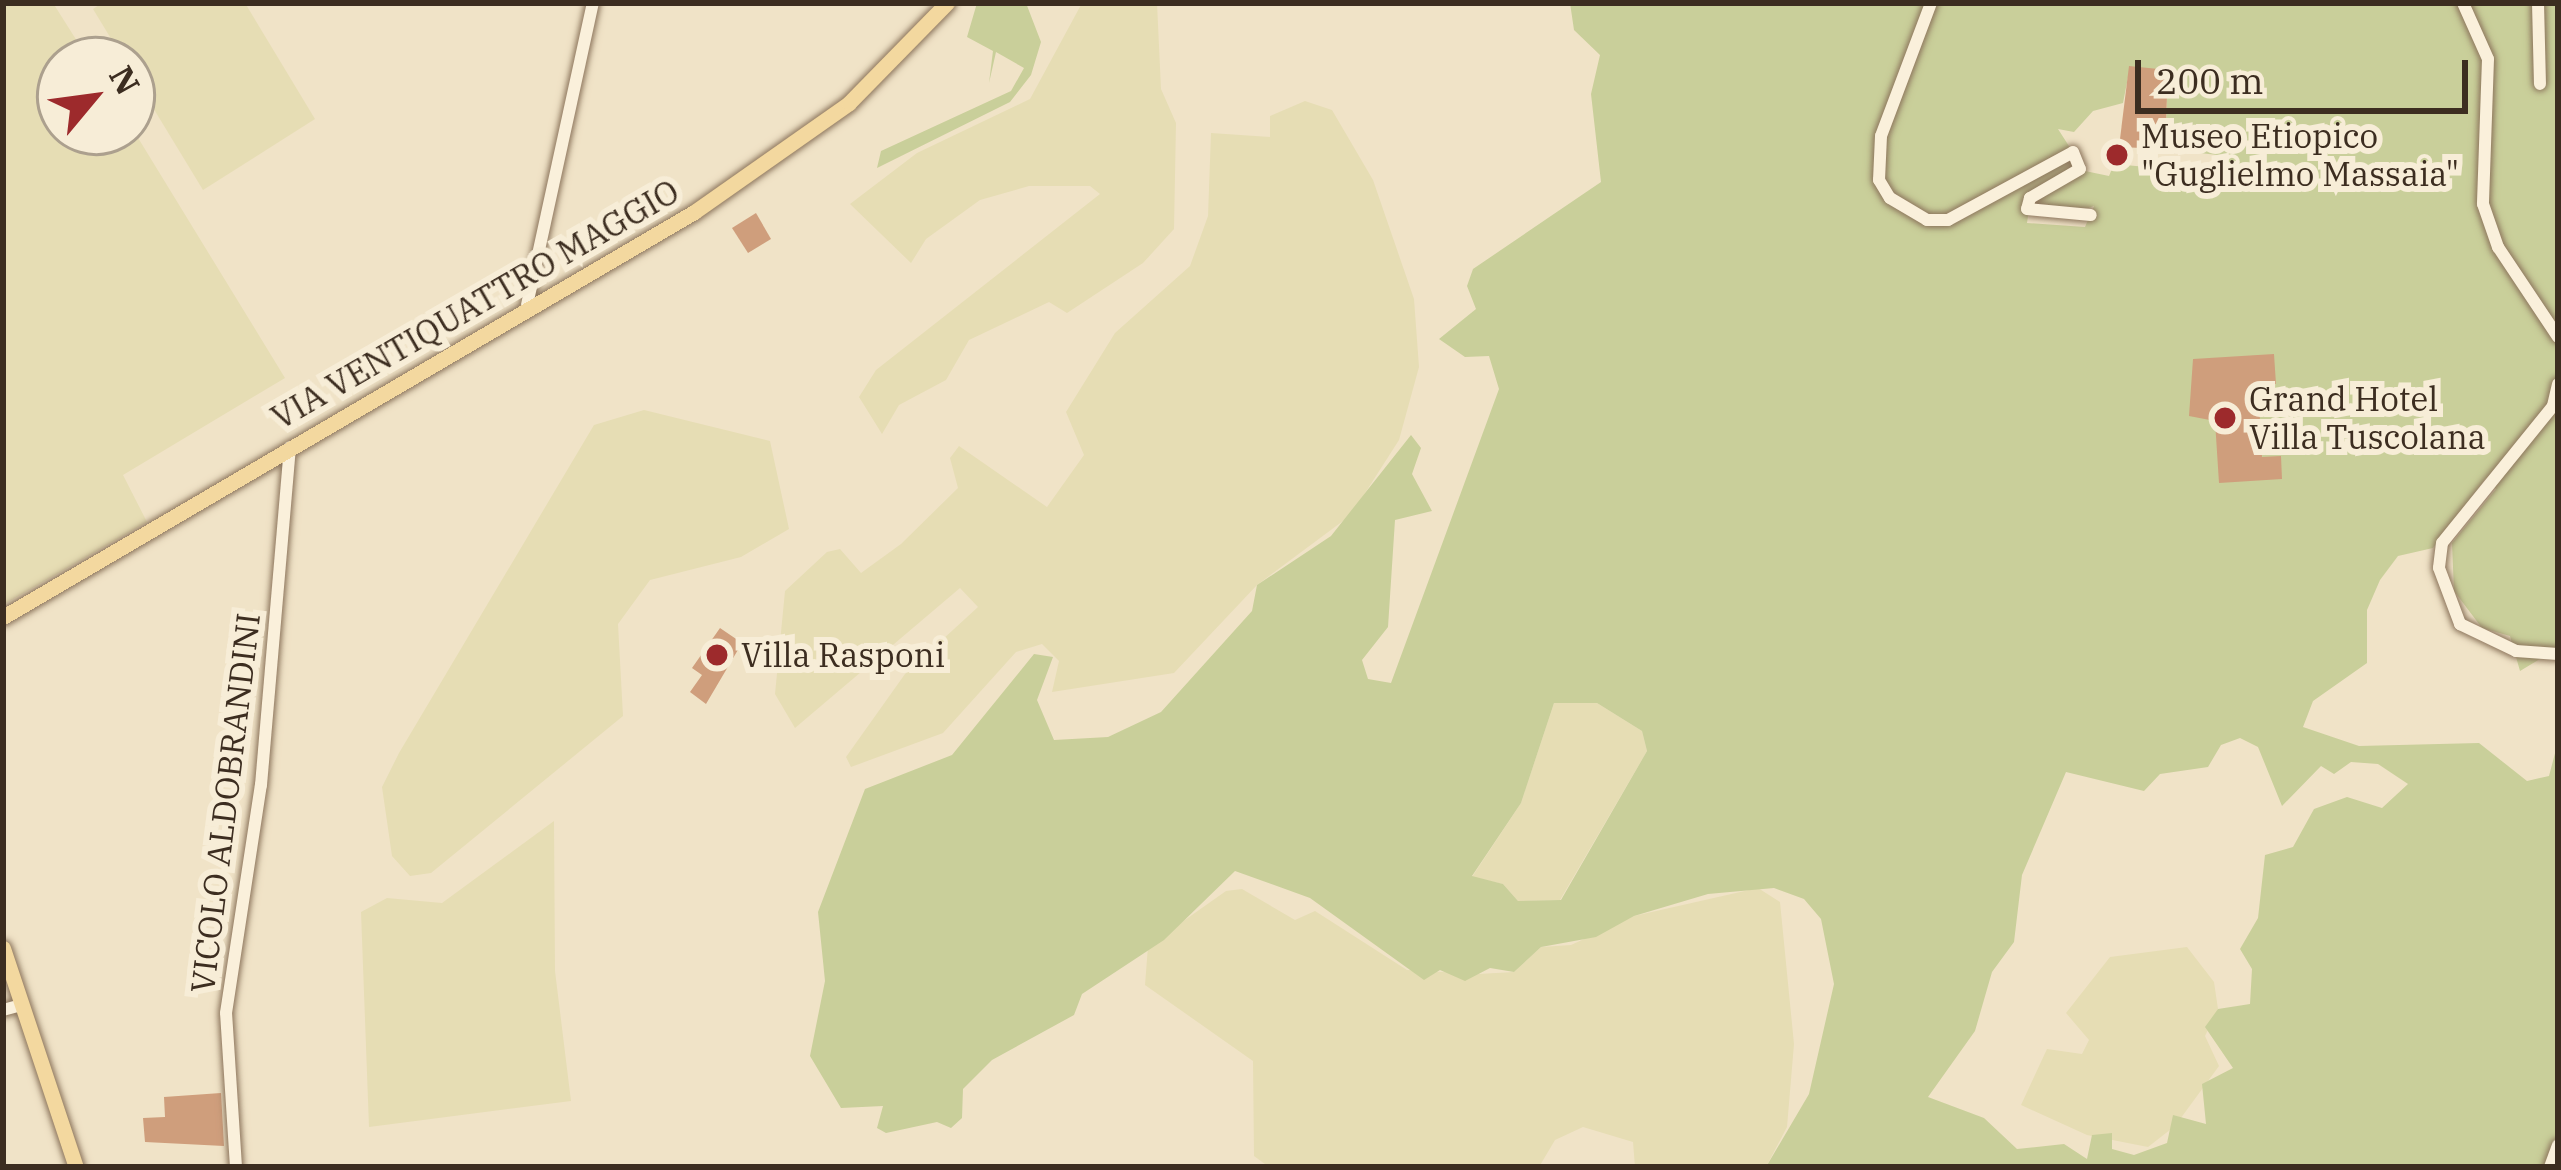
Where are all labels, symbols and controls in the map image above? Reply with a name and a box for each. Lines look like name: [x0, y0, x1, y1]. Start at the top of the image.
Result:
north arrow: [36, 36, 156, 156]
scale bar: [2141, 36, 2474, 110]
text: 200 m: [2156, 57, 2263, 104]
text: N: [100, 58, 150, 102]
place label: Museo Etiopico "Guglielmo Massaia": [2141, 116, 2459, 194]
marker: Museo Etiopico "Guglielmo Massaia": [2104, 142, 2130, 168]
street label: VIA VENTIQUATTRO MAGGIO: [264, 171, 686, 437]
place label: Grand Hotel Villa Tuscolana: [2249, 379, 2486, 457]
marker: Grand Hotel Villa Tuscolana: [2212, 405, 2238, 431]
street label: VICOLO ALDOBRANDINI: [182, 611, 268, 995]
place label: Villa Rasponi: [741, 635, 945, 675]
marker: Villa Rasponi: [704, 642, 730, 668]

